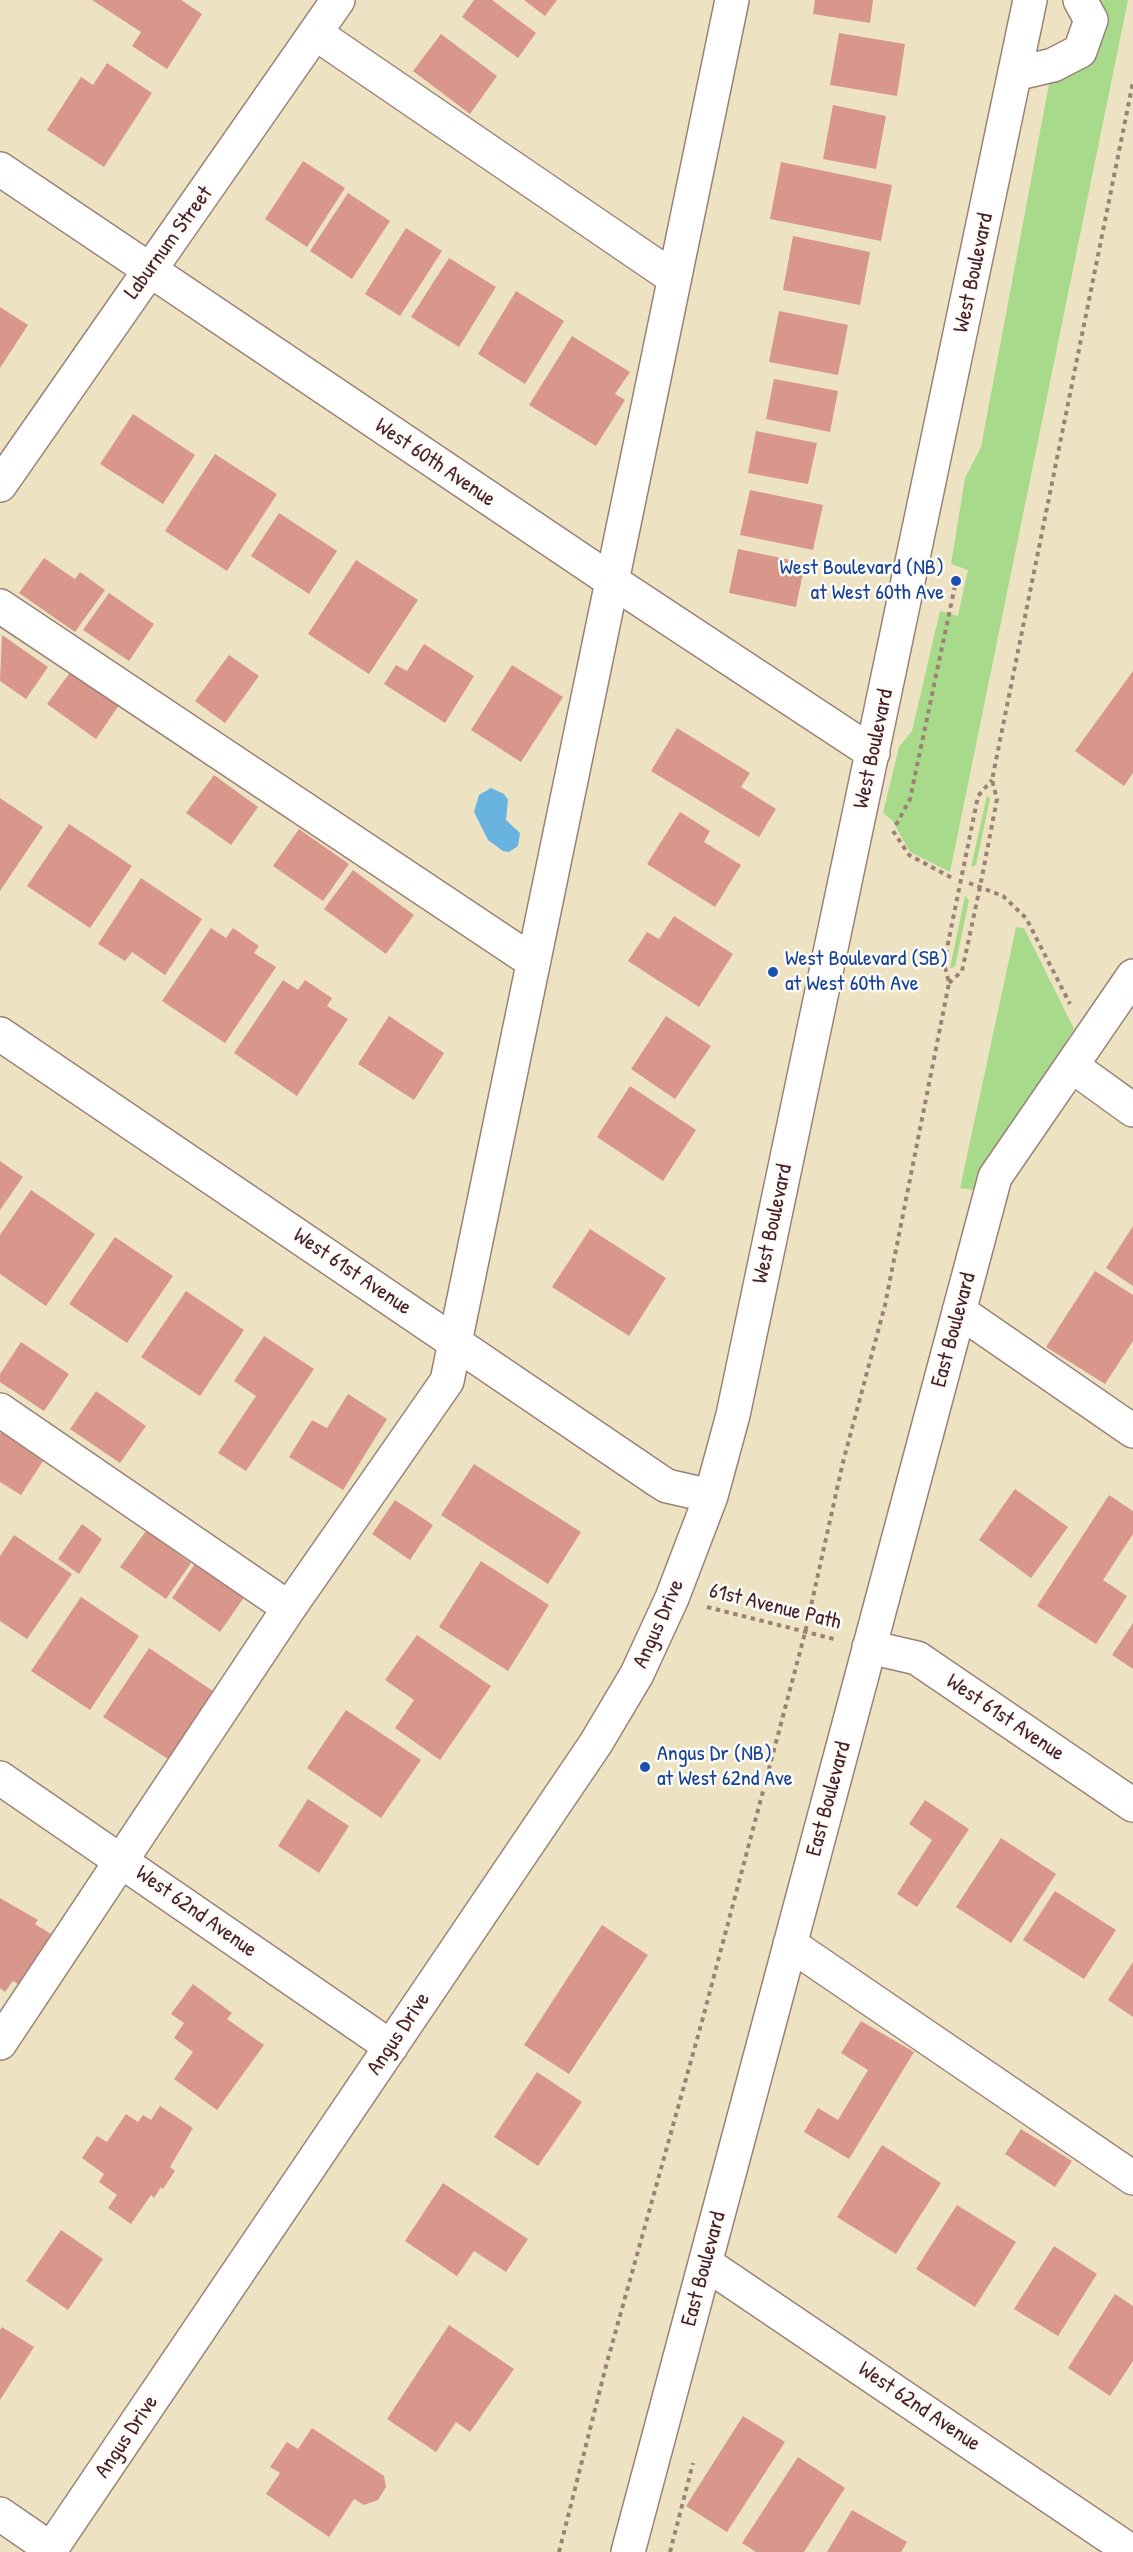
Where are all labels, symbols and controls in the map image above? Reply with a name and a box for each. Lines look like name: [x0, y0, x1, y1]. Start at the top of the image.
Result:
street label: Laburnum Street: [119, 181, 219, 305]
street label: West Boulevard: [948, 211, 1000, 335]
street label: West 60th Avenue: [370, 413, 500, 513]
place label: West Boulevard (NB) at West 60th Ave: [779, 555, 944, 606]
marker: West Boulevard (NB) at West 60th Ave: [949, 574, 963, 588]
street label: West Boulevard: [848, 687, 900, 811]
place label: West Boulevard (SB) at West 60th Ave: [785, 946, 948, 998]
marker: West Boulevard (SB) at West 60th Ave: [766, 965, 780, 979]
street label: West Boulevard: [747, 1162, 799, 1286]
street label: West 61st Avenue: [288, 1223, 416, 1321]
street label: East Boulevard: [926, 1270, 982, 1390]
street label: Angus Drive: [628, 1576, 690, 1672]
street label: 61st Avenue Path: [706, 1578, 844, 1636]
street label: West 61st Avenue: [941, 1669, 1069, 1767]
street label: East Boulevard: [801, 1739, 857, 1859]
place label: Angus Dr (NB) at West 62nd Ave: [657, 1741, 793, 1792]
marker: Angus Dr (NB) at West 62nd Ave: [638, 1760, 652, 1774]
street label: West 62nd Avenue: [130, 1861, 262, 1963]
street label: Angus Drive: [362, 1988, 436, 2080]
street label: East Boulevard: [676, 2209, 732, 2329]
street label: West 62nd Avenue: [853, 2356, 985, 2458]
street label: Angus Drive: [90, 2391, 164, 2483]

